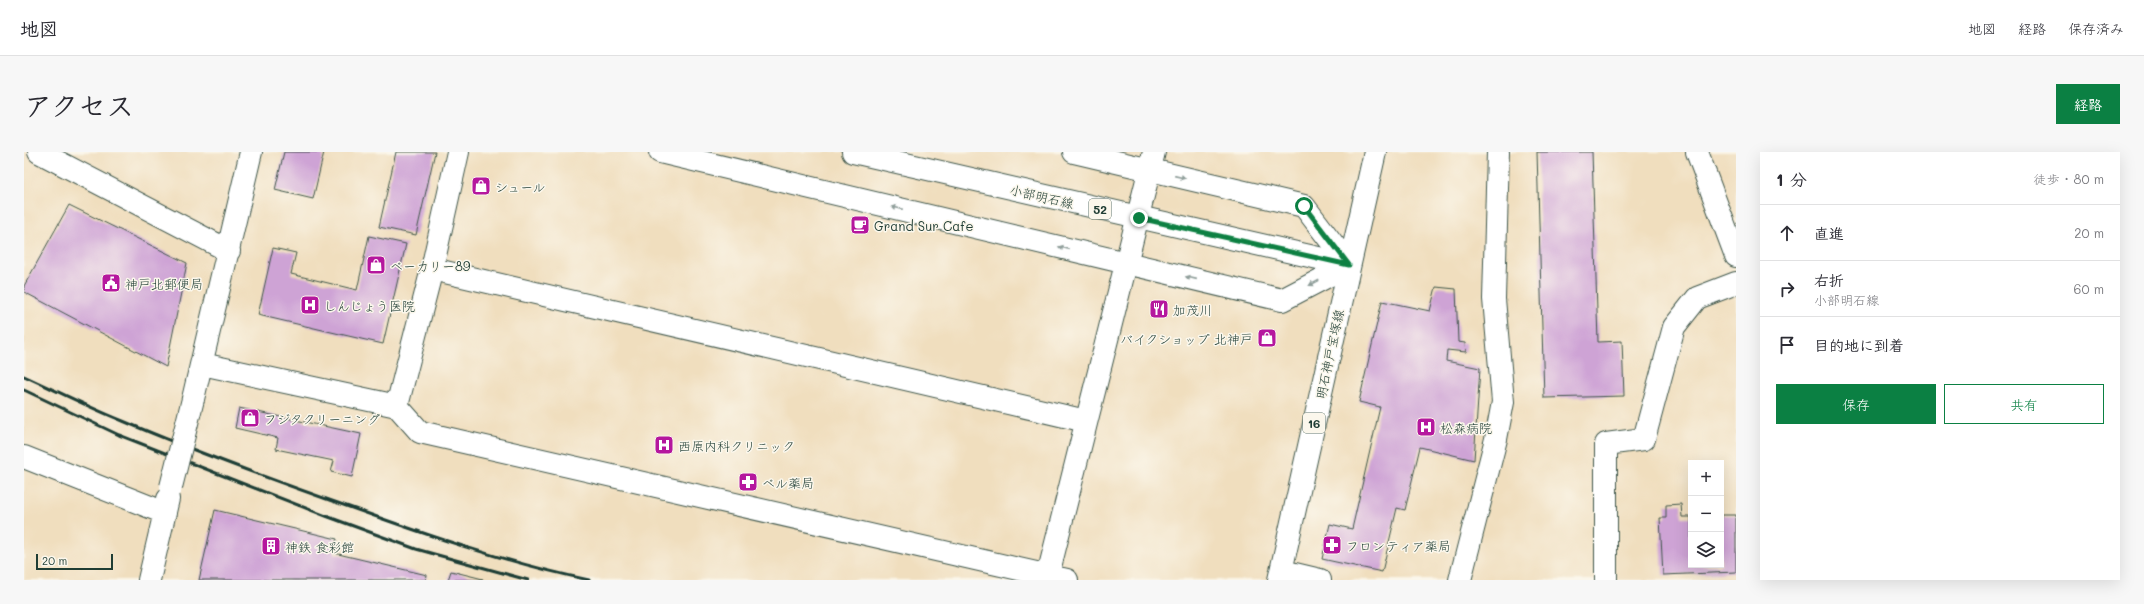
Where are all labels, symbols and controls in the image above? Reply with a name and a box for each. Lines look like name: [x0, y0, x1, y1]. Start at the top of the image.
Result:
text: 地図: [20, 16, 58, 41]
text: 地図: [1968, 19, 1996, 38]
text: 経路: [2018, 19, 2046, 38]
text: 保存済み: [2068, 19, 2124, 38]
button: 経路: [2056, 84, 2120, 124]
text: アクセス: [24, 87, 134, 123]
text: 1 分: [1776, 168, 1807, 190]
text: 徒歩 · 80 m: [2034, 170, 2104, 187]
one-way arrow: [1174, 174, 1186, 180]
shop icon: シュール: [470, 175, 492, 197]
place label: シュール: [495, 178, 545, 195]
street label: 小部明石線: [1008, 180, 1077, 212]
route start: [1295, 197, 1313, 215]
road number: 52: [1089, 199, 1111, 219]
one-way arrow: [891, 205, 903, 211]
route end: [1130, 209, 1148, 227]
cafe icon: Grand Sur Cafe: [849, 214, 871, 236]
place label: Grand Sur Cafe: [874, 217, 973, 234]
icon: ahead: [1776, 222, 1798, 244]
text: 直進: [1814, 223, 1844, 243]
text: 20 m: [2074, 224, 2104, 241]
one-way arrow: [1058, 245, 1071, 251]
shop icon: ベーカリー89: [365, 254, 387, 276]
place label: ベーカリー89: [390, 257, 471, 274]
text: 右折: [1814, 270, 1844, 290]
public building icon: 神戸北郵便局: [100, 272, 122, 294]
place label: 神戸北郵便局: [125, 275, 203, 292]
one-way arrow: [1185, 275, 1197, 281]
icon: right: [1776, 278, 1798, 300]
one-way arrow: [1308, 280, 1320, 287]
text: 60 m: [2074, 280, 2104, 297]
text: 小部明石線: [1814, 291, 1879, 308]
hospital icon: しんじょう医院: [299, 294, 321, 316]
place label: しんじょう医院: [324, 297, 415, 314]
restaurant icon: 加茂川: [1148, 298, 1170, 320]
place label: 加茂川: [1173, 301, 1212, 318]
street label: 明石神戸宝塚線: [1311, 307, 1347, 400]
shop icon: バイクショップ 北神戸: [1256, 327, 1278, 349]
place label: バイクショップ 北神戸: [1120, 330, 1253, 347]
icon: arrive: [1776, 334, 1798, 356]
text: 目的地に到着: [1814, 335, 1904, 355]
button: 保存: [1776, 384, 1936, 424]
button: 共有: [1944, 384, 2104, 424]
shop icon: フジタクリーニング: [239, 407, 261, 429]
place label: フジタクリーニング: [264, 410, 380, 427]
road number: 16: [1303, 413, 1325, 433]
hospital icon: 松森病院: [1415, 416, 1437, 438]
place label: 松森病院: [1440, 419, 1492, 436]
hospital icon: 西原内科クリニック: [653, 434, 675, 456]
place label: 西原内科クリニック: [678, 437, 795, 454]
map controls: [1688, 460, 1724, 568]
button: +: [1688, 460, 1724, 496]
pharmacy icon: ベル薬局: [737, 471, 759, 493]
place label: ベル薬局: [762, 474, 814, 491]
button: −: [1688, 496, 1724, 532]
button: layers: [1688, 532, 1724, 568]
pharmacy icon: フロンティア薬局: [1321, 534, 1343, 556]
building icon: 神鉄 食彩館: [260, 535, 282, 557]
place label: フロンティア薬局: [1346, 537, 1451, 554]
place label: 神鉄 食彩館: [285, 538, 354, 555]
scale bar: [36, 552, 113, 571]
text: 20 m: [42, 553, 67, 568]

